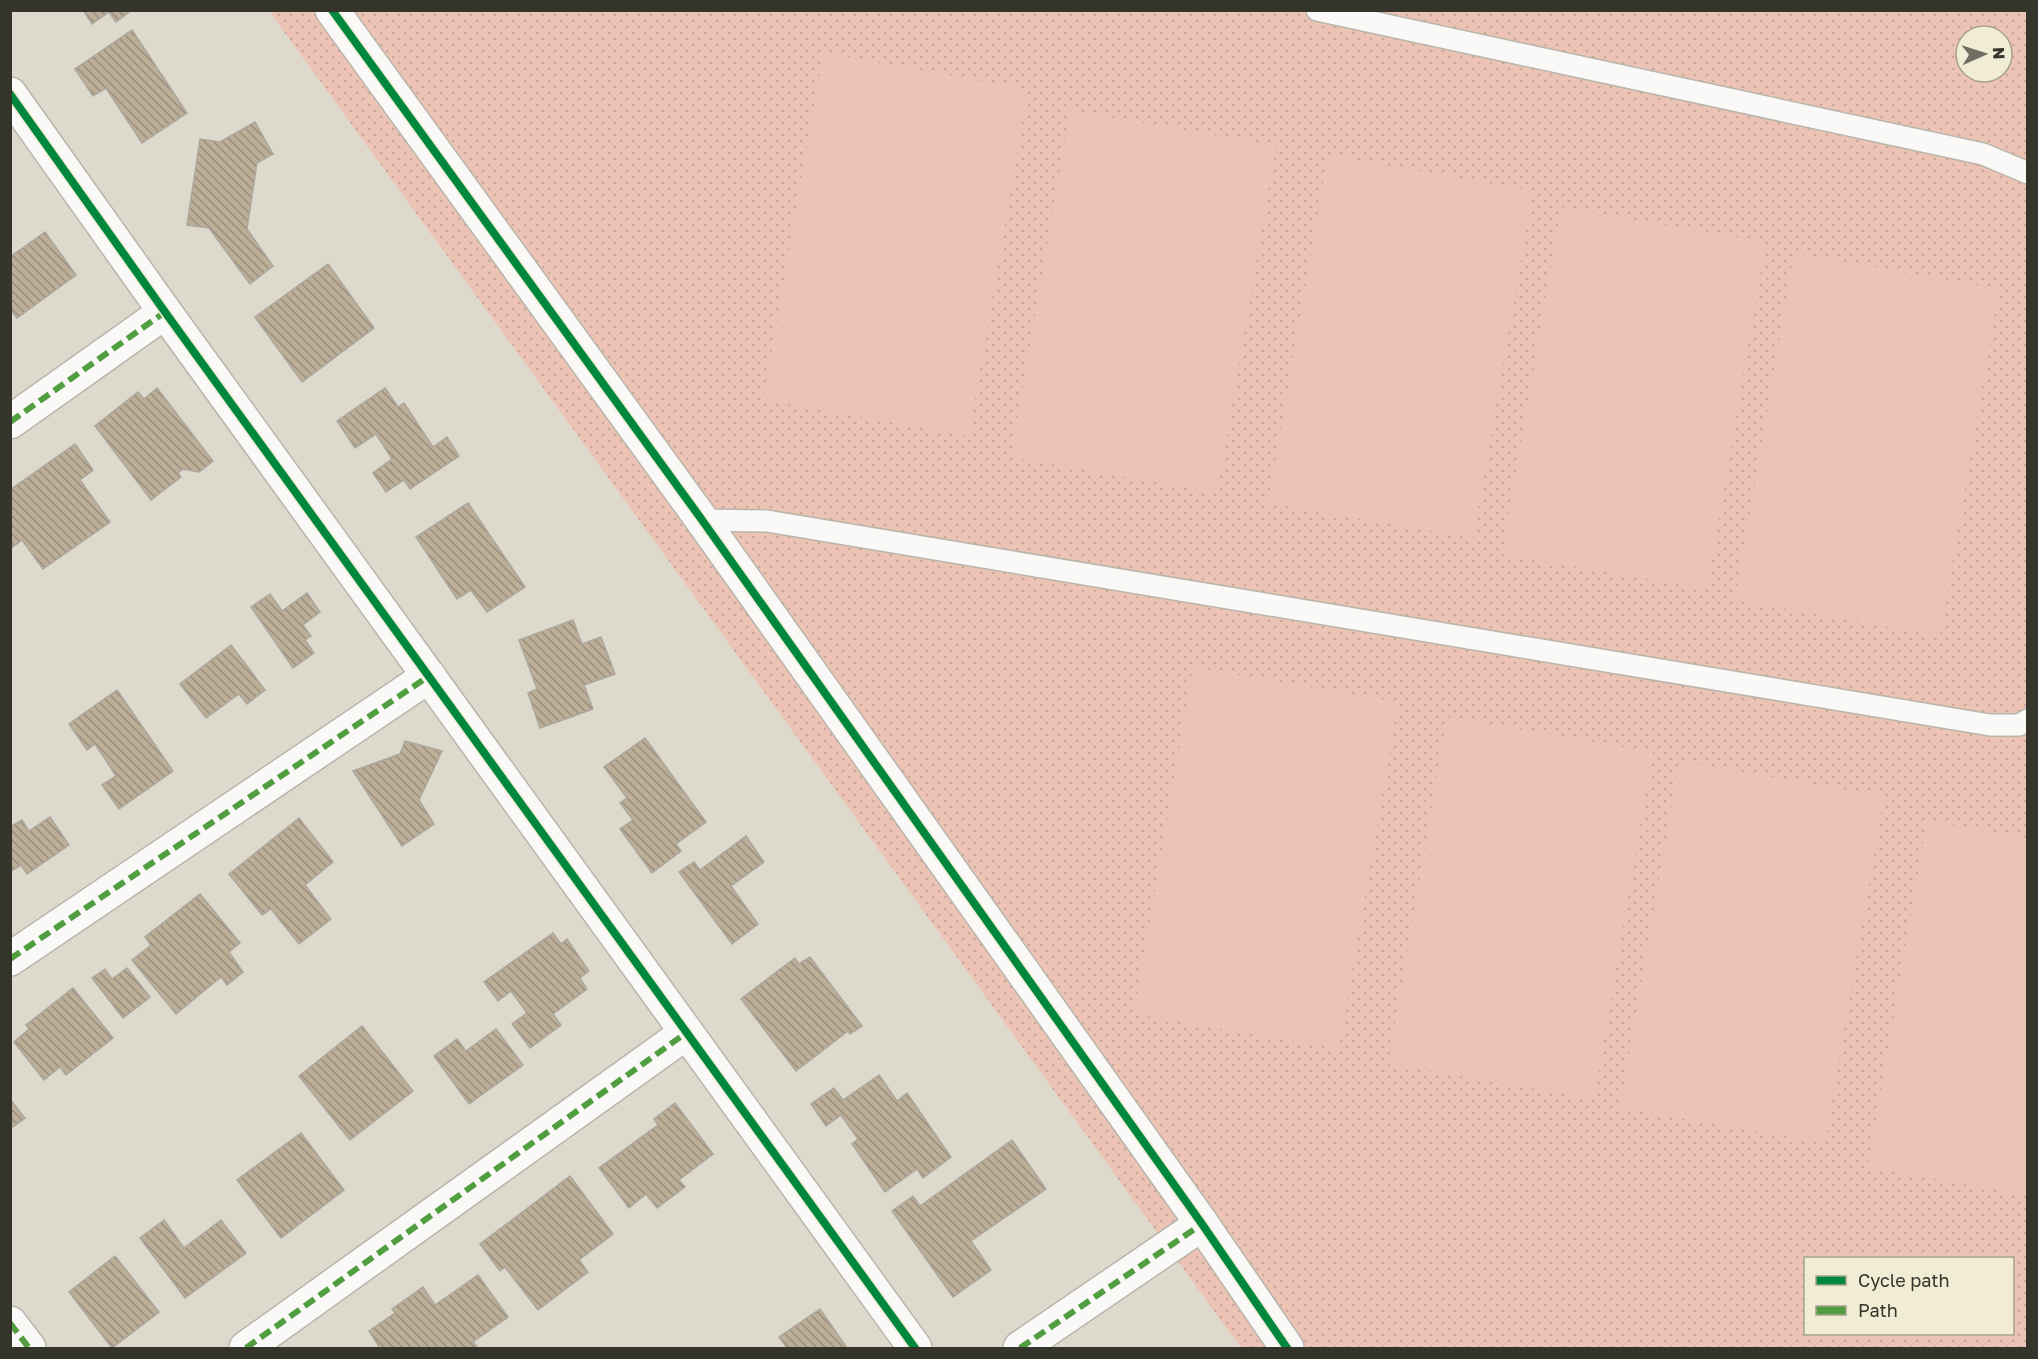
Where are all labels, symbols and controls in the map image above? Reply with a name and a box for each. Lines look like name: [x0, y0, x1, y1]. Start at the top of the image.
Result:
north arrow: [1954, 24, 2014, 84]
text: N: [1989, 47, 2009, 60]
legend: [1804, 1257, 2014, 1335]
text: Cycle path: [1858, 1269, 1950, 1291]
text: Path: [1858, 1299, 1898, 1321]

